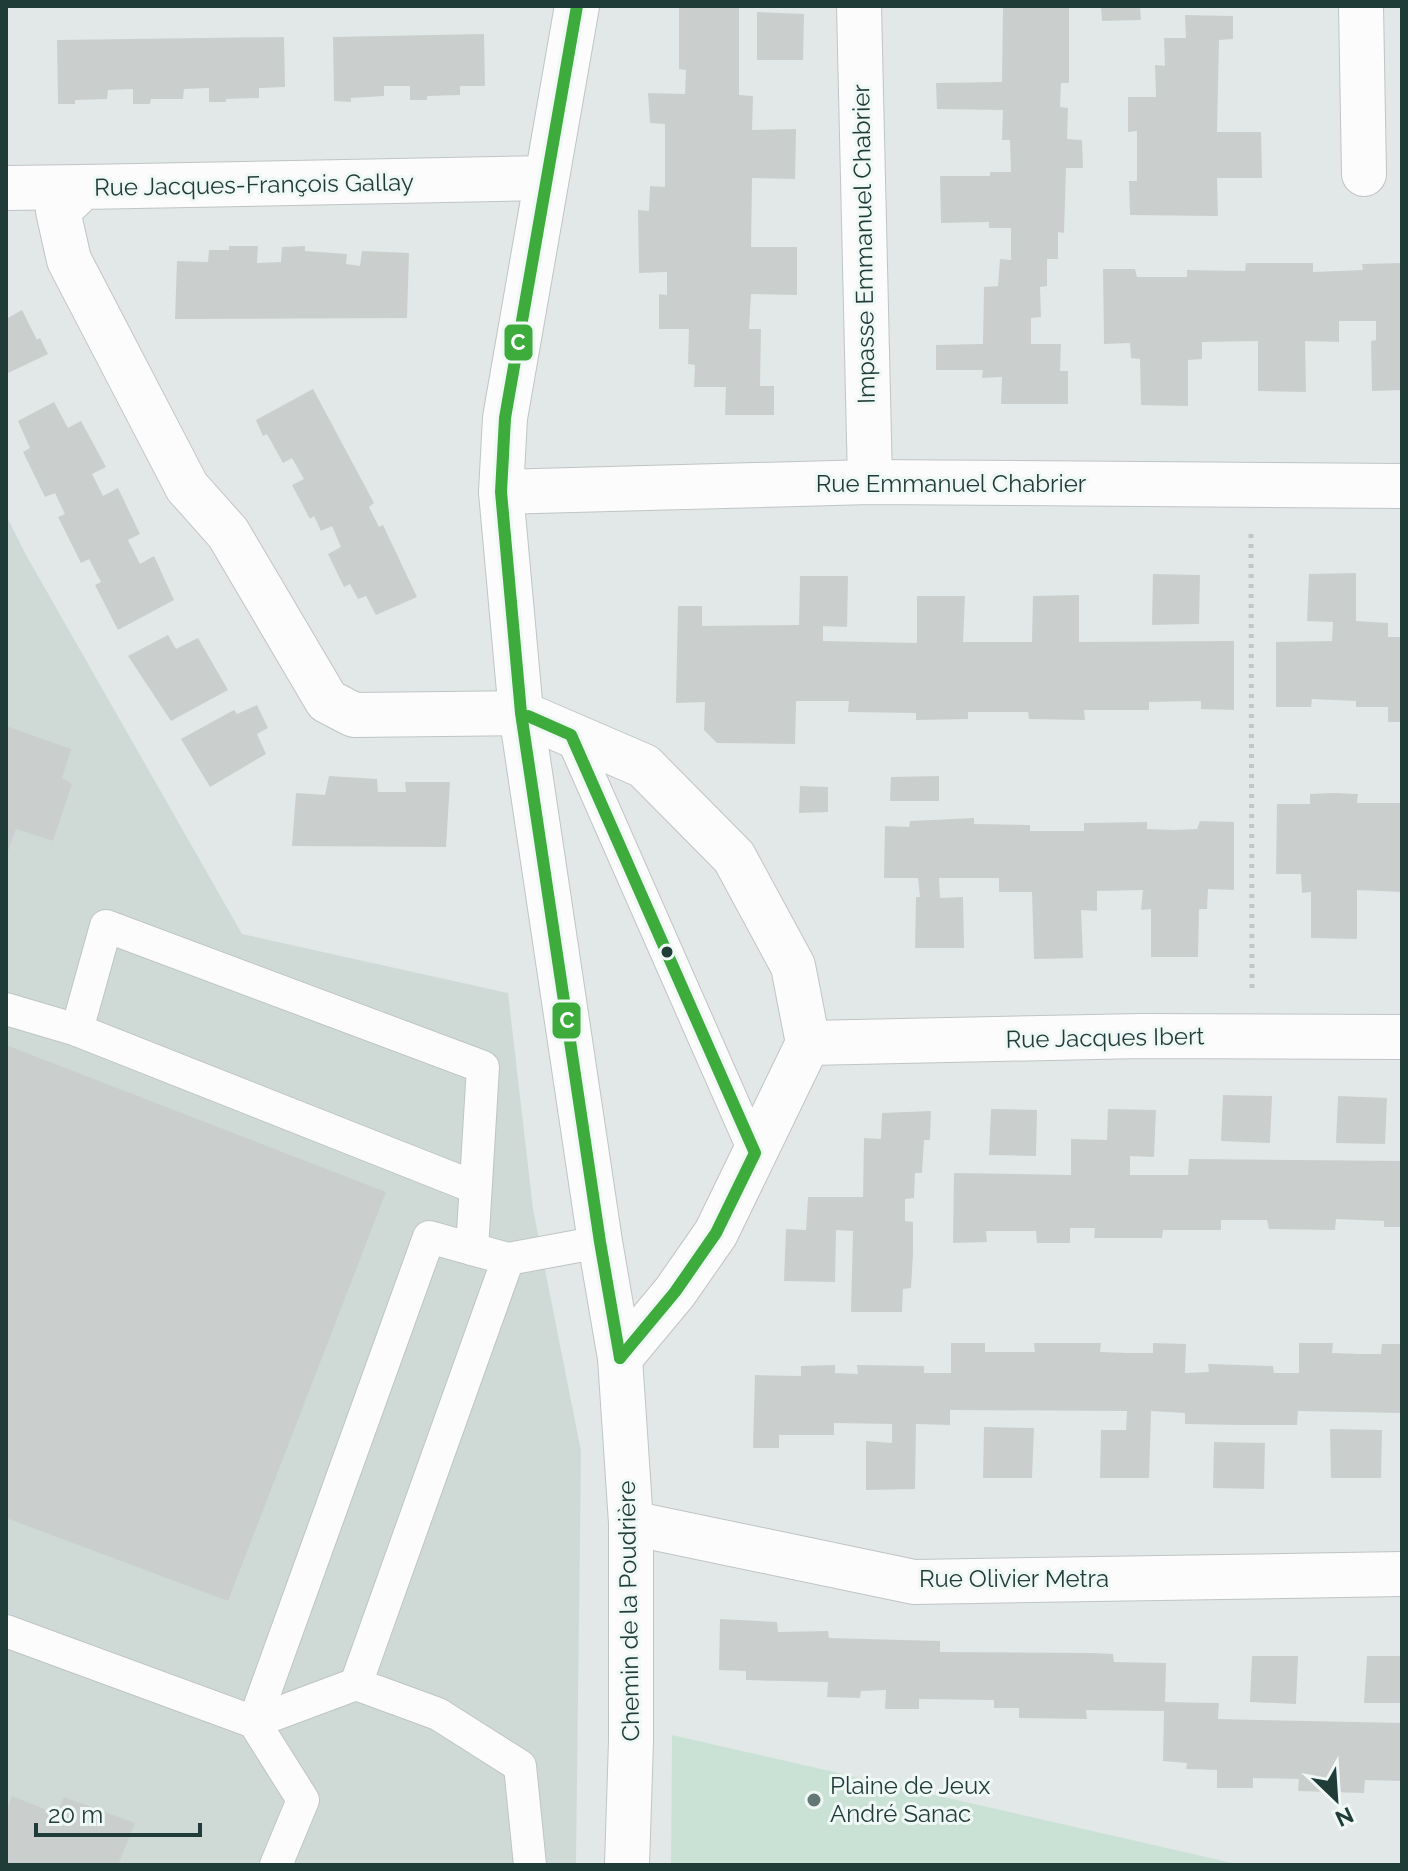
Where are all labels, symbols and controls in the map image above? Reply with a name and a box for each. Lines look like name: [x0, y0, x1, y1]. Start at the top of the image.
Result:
street label: Impasse Emmanuel Chabrier: [846, 83, 881, 404]
street label: Rue Jacques-François Gallay: [94, 167, 414, 202]
line badge: C: [503, 323, 534, 362]
text: C: [510, 329, 526, 355]
street label: Rue Emmanuel Chabrier: [816, 469, 1087, 498]
unlabelled marker: [659, 944, 675, 960]
line badge: C: [551, 1001, 582, 1040]
text: C: [559, 1007, 575, 1033]
street label: Rue Jacques Ibert: [1005, 1021, 1205, 1054]
street label: Chemin de la Poudrière: [612, 1480, 645, 1742]
street label: Rue Olivier Metra: [919, 1564, 1109, 1593]
north arrow: [1296, 1759, 1376, 1839]
place label: Plaine de Jeux André Sanac: [830, 1771, 990, 1828]
scale bar: [36, 1787, 200, 1837]
marker: Plaine de Jeux André Sanac: [805, 1791, 823, 1809]
text: 20 m: [48, 1800, 103, 1829]
text: N: [1331, 1802, 1358, 1832]

